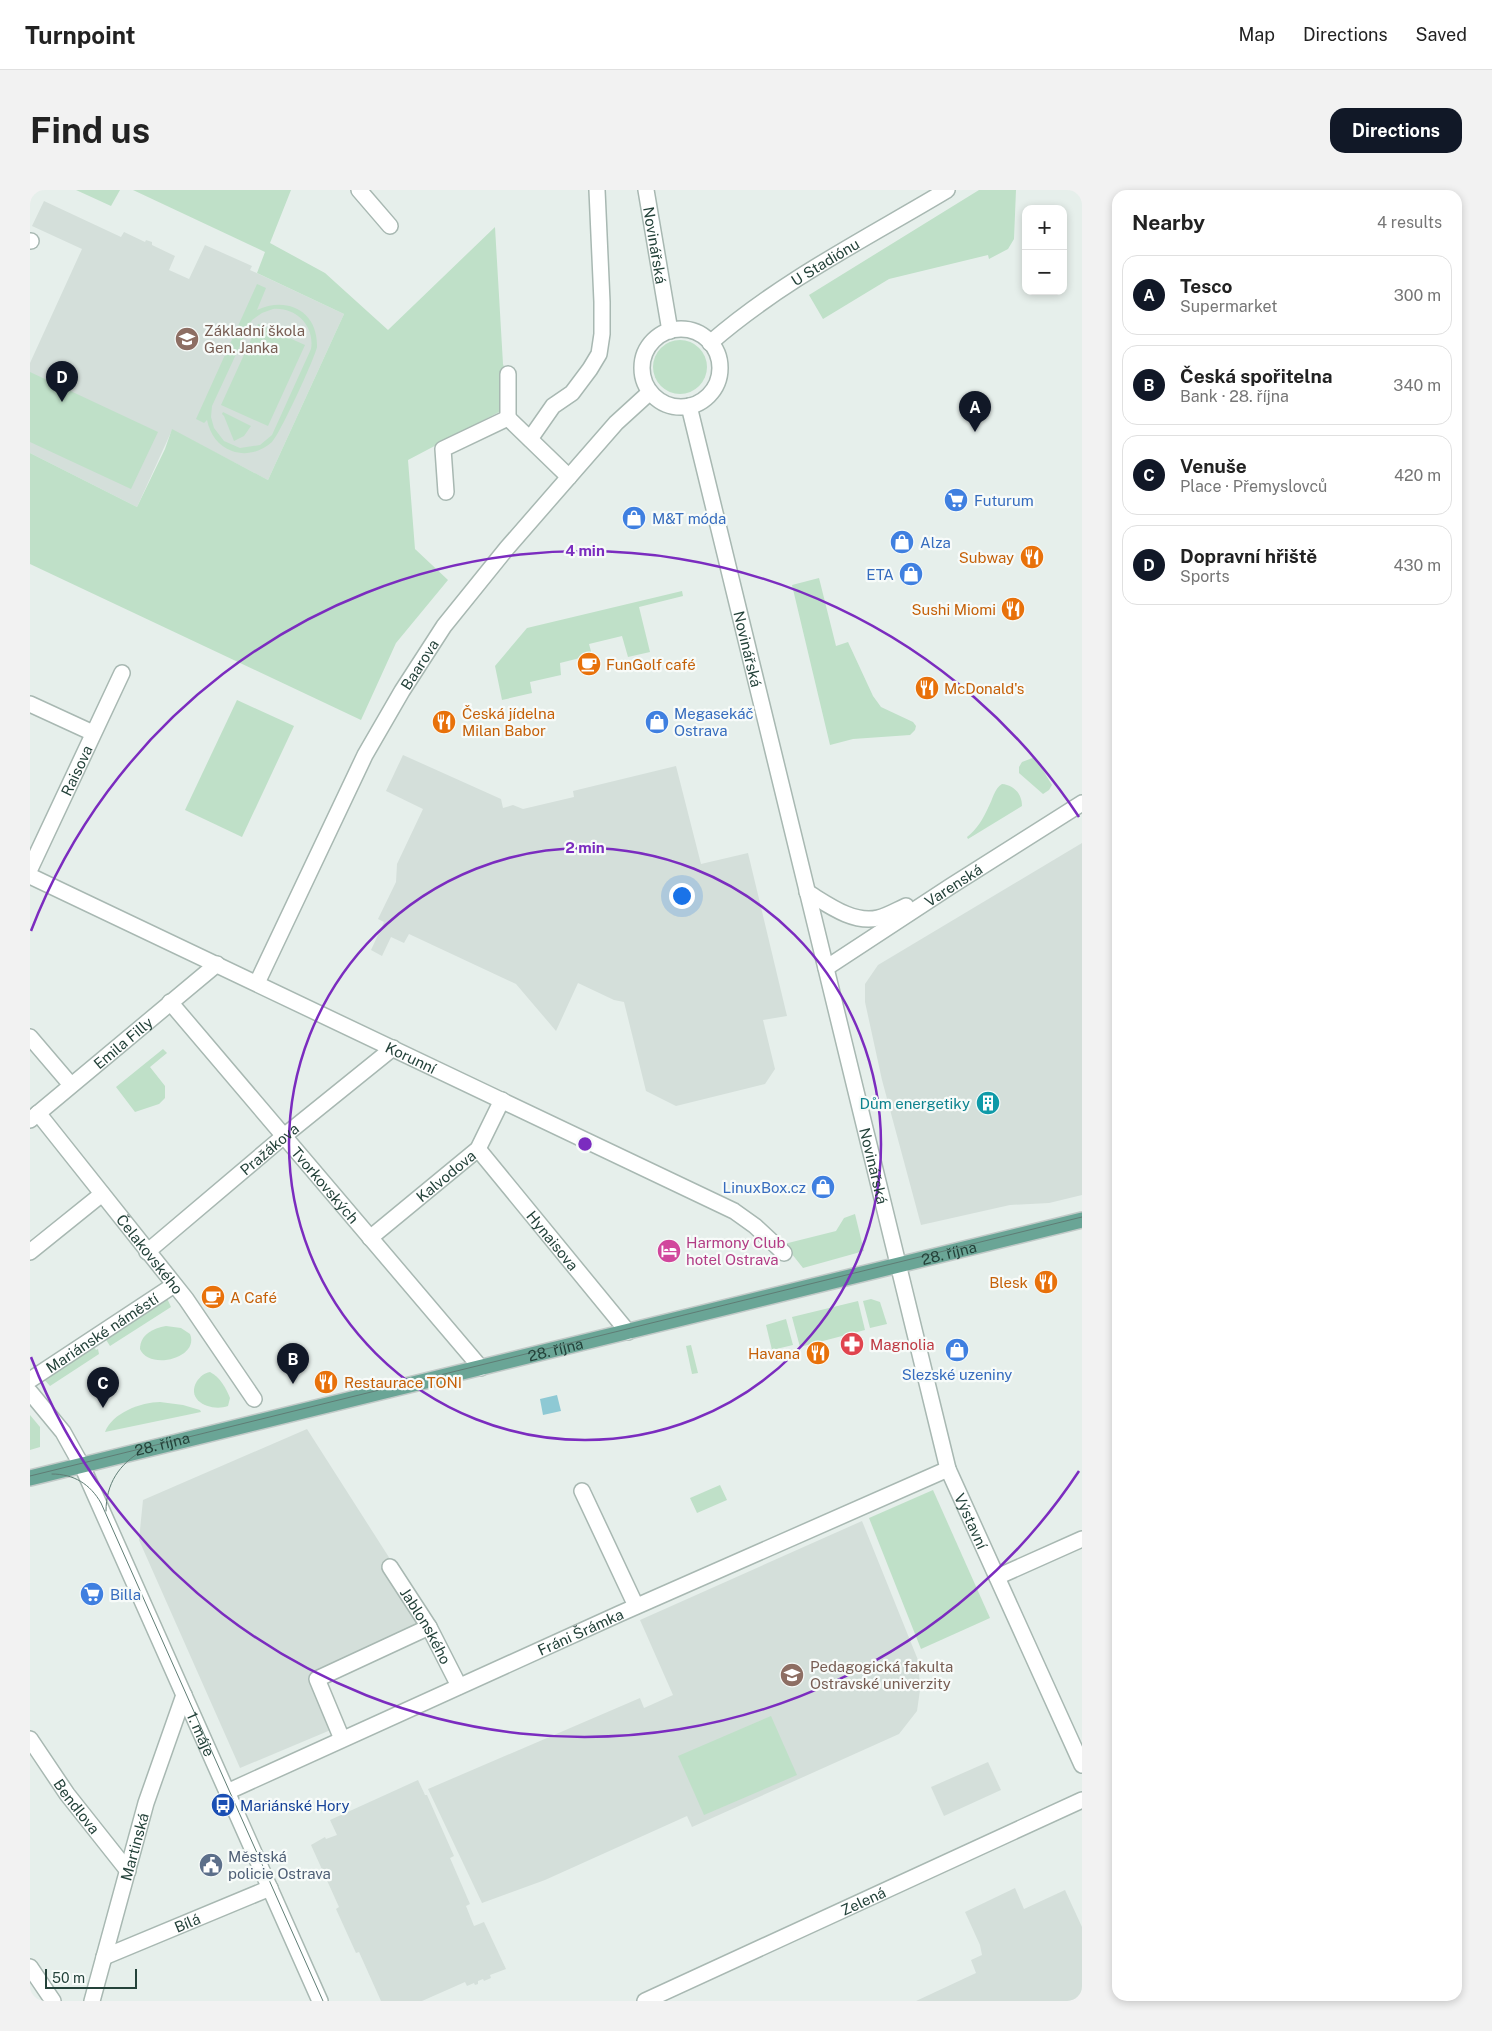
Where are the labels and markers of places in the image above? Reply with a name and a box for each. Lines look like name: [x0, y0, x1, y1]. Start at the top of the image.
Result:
place label: Základní škola Gen. Janka: [204, 322, 305, 356]
school or university icon: Základní škola Gen. Janka: [174, 326, 200, 352]
pin: D: [46, 361, 78, 402]
pin: A: [959, 391, 991, 432]
supermarket icon: Futurum: [943, 487, 969, 513]
place label: Futurum: [974, 492, 1034, 509]
shop icon: M&T móda: [621, 505, 647, 531]
place label: M&T móda: [652, 510, 726, 527]
shop icon: Alza: [889, 529, 915, 555]
place label: Alza: [920, 534, 951, 551]
restaurant icon: Subway: [1019, 544, 1045, 570]
place label: Subway: [959, 549, 1014, 566]
shop icon: ETA: [898, 561, 924, 587]
place label: ETA: [866, 566, 894, 583]
restaurant icon: Sushi Miomi: [1000, 596, 1026, 622]
place label: Sushi Miomi: [911, 601, 996, 618]
cafe icon: FunGolf café: [576, 651, 602, 677]
place label: FunGolf café: [606, 656, 696, 673]
restaurant icon: McDonald's: [914, 675, 940, 701]
place label: McDonald's: [944, 680, 1024, 697]
place label: Česká jídelna Milan Babor: [462, 705, 555, 739]
place label: Megasekáč Ostrava: [674, 705, 754, 739]
restaurant icon: Česká jídelna Milan Babor: [431, 709, 457, 735]
shop icon: Megasekáč Ostrava: [644, 709, 670, 735]
building icon: Dům energetiky: [975, 1090, 1001, 1116]
place label: Dům energetiky: [860, 1095, 970, 1112]
centre of rings: [576, 1135, 594, 1153]
shop icon: LinuxBox.cz: [810, 1174, 836, 1200]
place label: LinuxBox.cz: [723, 1179, 806, 1196]
place label: Harmony Club hotel Ostrava: [686, 1234, 786, 1268]
hotel icon: Harmony Club hotel Ostrava: [656, 1238, 682, 1264]
restaurant icon: Blesk: [1033, 1269, 1059, 1295]
place label: Blesk: [989, 1274, 1028, 1291]
cafe icon: A Café: [200, 1284, 226, 1310]
place label: A Café: [230, 1289, 277, 1306]
pharmacy icon: Magnolia: [839, 1331, 865, 1357]
place label: Magnolia: [870, 1336, 934, 1353]
shop icon: Slezské uzeniny: [944, 1337, 970, 1363]
restaurant icon: Havana: [805, 1340, 831, 1366]
pin: B: [277, 1343, 309, 1384]
place label: Havana: [748, 1345, 800, 1362]
place label: Slezské uzeniny: [902, 1366, 1012, 1383]
pin: C: [87, 1367, 119, 1408]
restaurant icon: Restaurace TONI: [313, 1369, 339, 1395]
place label: Restaurace TONI: [344, 1374, 462, 1391]
supermarket icon: Billa: [79, 1581, 105, 1607]
place label: Billa: [110, 1586, 141, 1603]
place label: Pedagogická fakulta Ostravské univerzity: [810, 1658, 953, 1692]
school or university icon: Pedagogická fakulta Ostravské univerzity: [779, 1662, 805, 1688]
bus stop icon: Mariánské Hory: [210, 1792, 236, 1818]
place label: Mariánské Hory: [240, 1797, 350, 1814]
place label: Městská policie Ostrava: [228, 1848, 331, 1882]
public building icon: Městská policie Ostrava: [198, 1852, 224, 1878]

